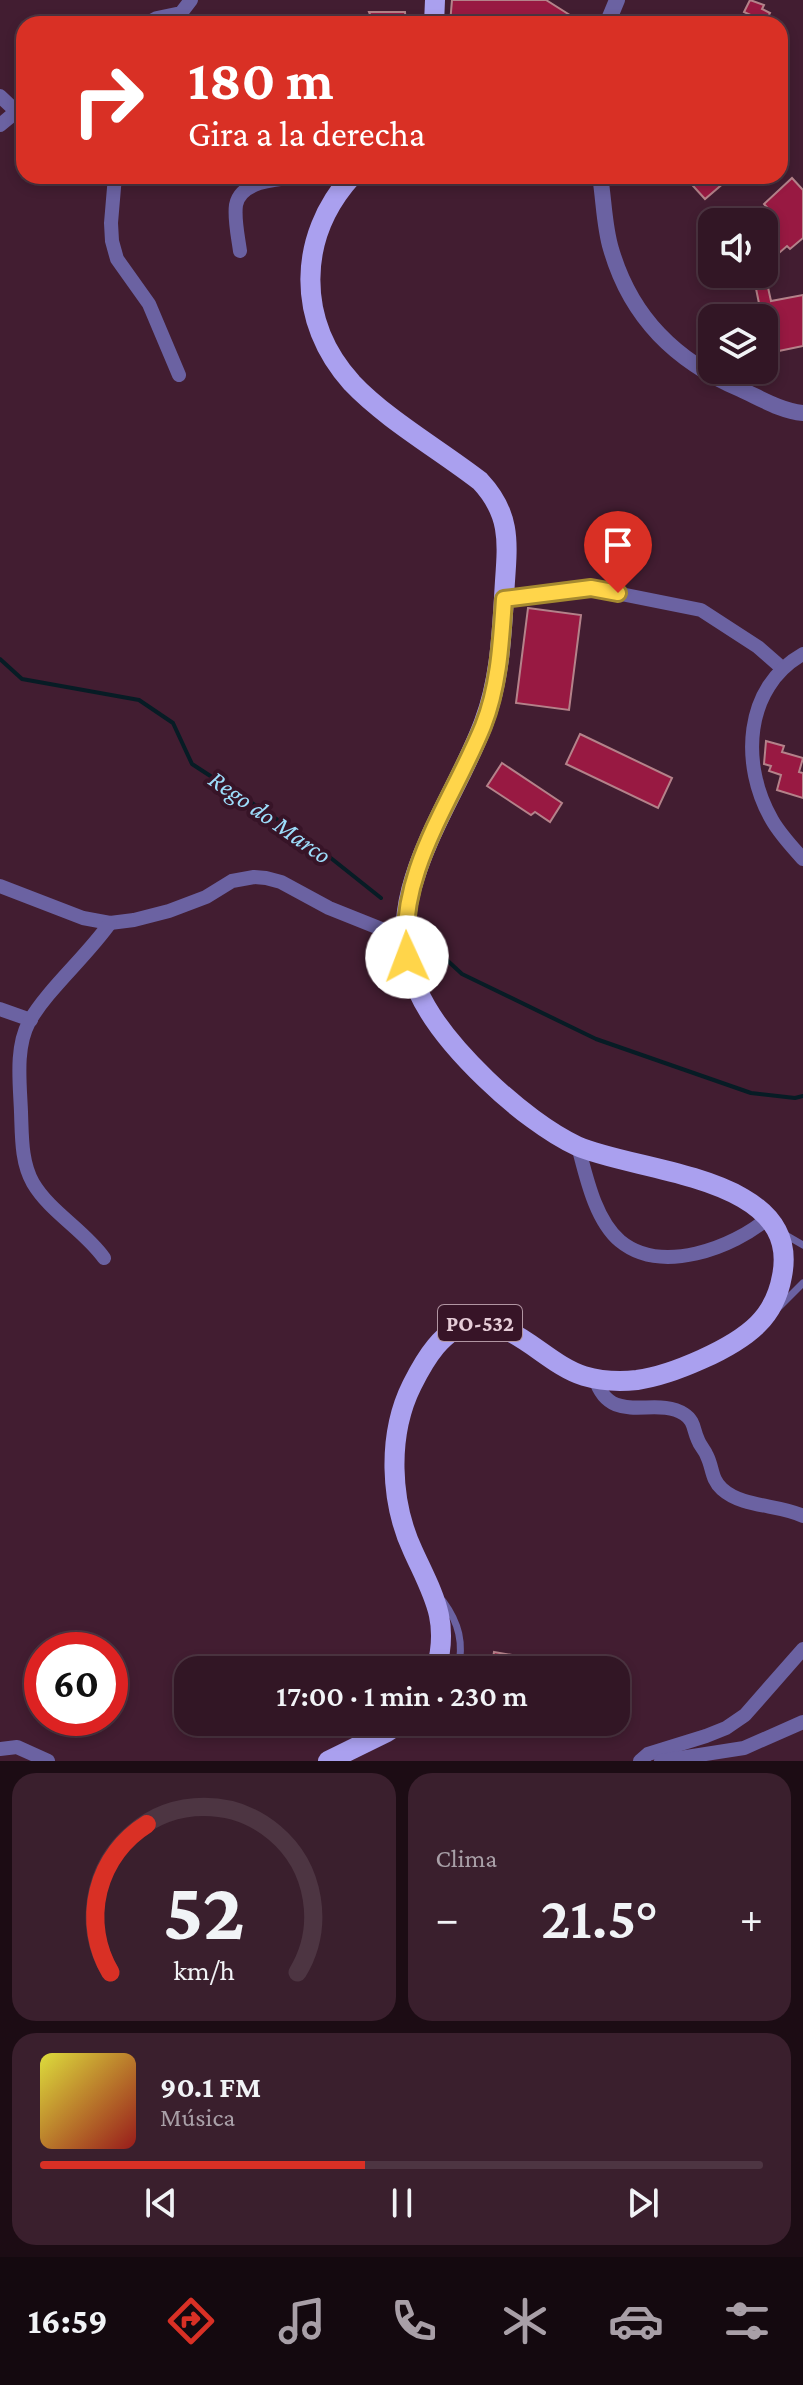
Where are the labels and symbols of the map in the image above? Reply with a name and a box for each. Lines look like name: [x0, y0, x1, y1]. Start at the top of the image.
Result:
pin: [584, 511, 652, 593]
water label: Rego do Marco: [203, 764, 337, 870]
position arrow: [365, 915, 449, 999]
road number: PO-532: [438, 1305, 522, 1341]
speed limit sign: 60: [24, 1632, 128, 1736]

